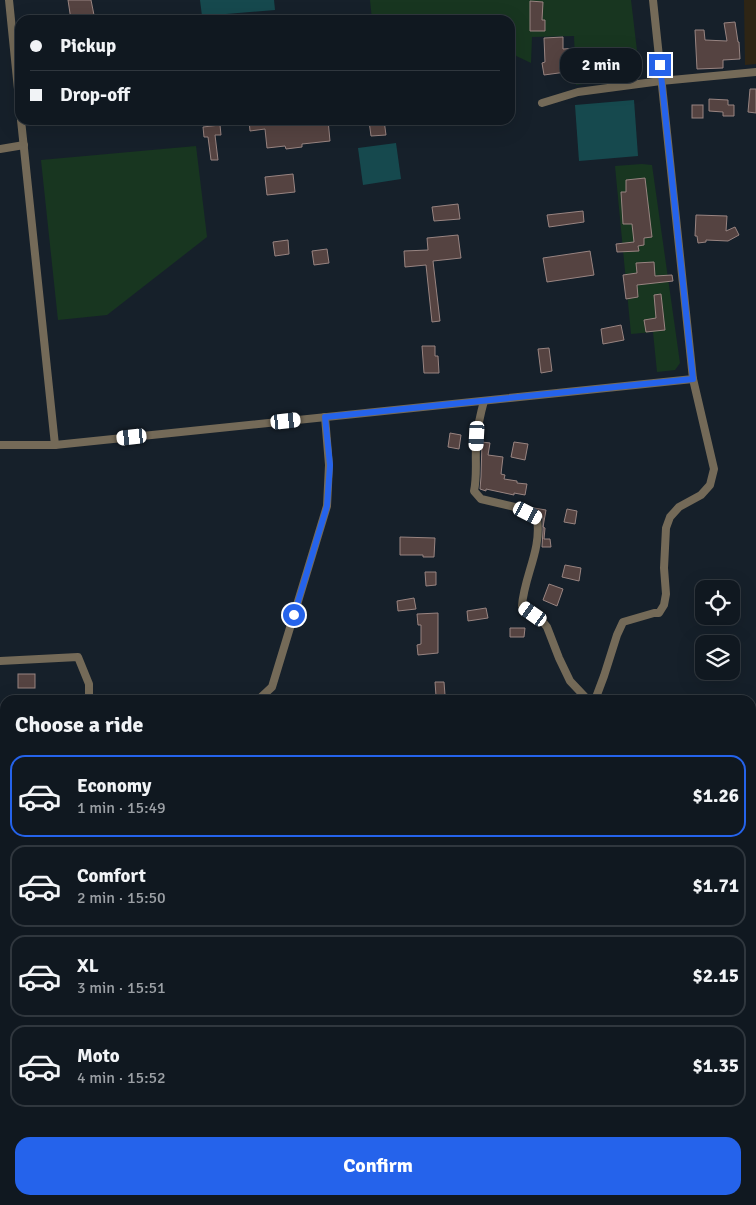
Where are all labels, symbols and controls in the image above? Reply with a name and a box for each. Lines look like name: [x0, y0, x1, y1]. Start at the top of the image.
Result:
text: Pickup: [60, 34, 116, 58]
callout: 2 min: [560, 48, 642, 82]
route end: [649, 54, 671, 76]
text: 2 min: [582, 55, 620, 75]
text: Drop-off: [60, 83, 130, 107]
car: [270, 412, 301, 430]
car: [468, 421, 485, 451]
car: [116, 428, 147, 446]
car: [511, 500, 544, 526]
map controls: [695, 580, 740, 680]
button: locate: [695, 580, 740, 625]
car: [516, 599, 549, 629]
route start: [283, 604, 305, 626]
button: layers: [695, 635, 740, 680]
text: Choose a ride: [15, 711, 143, 738]
icon: car: [17, 774, 62, 819]
text: Economy: [77, 774, 151, 798]
text: $1.26: [693, 784, 739, 808]
text: 1 min · 15:49: [77, 798, 166, 818]
icon: car: [17, 864, 62, 909]
text: Comfort: [77, 864, 146, 888]
text: $1.71: [693, 874, 739, 898]
text: 2 min · 15:50: [77, 888, 166, 908]
icon: car: [17, 954, 62, 999]
text: XL: [77, 954, 99, 978]
text: $2.15: [693, 964, 739, 988]
text: 3 min · 15:51: [77, 978, 166, 998]
icon: car: [17, 1044, 62, 1089]
text: Moto: [77, 1044, 120, 1068]
text: $1.35: [693, 1054, 739, 1078]
text: 4 min · 15:52: [77, 1068, 166, 1088]
button: Confirm: [15, 1137, 741, 1195]

